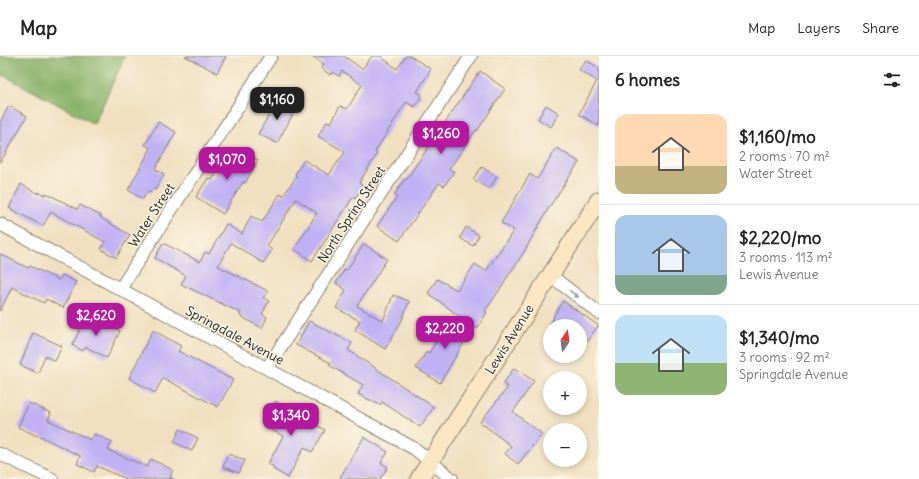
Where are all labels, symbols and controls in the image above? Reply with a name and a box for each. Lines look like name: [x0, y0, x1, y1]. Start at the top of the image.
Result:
text: Map: [20, 16, 57, 40]
text: Map: [748, 19, 775, 37]
text: Layers: [797, 19, 840, 37]
text: Share: [862, 19, 899, 37]
text: 6 homes: [615, 69, 680, 91]
icon: filters: [881, 69, 903, 91]
pin: $1,160: [244, 87, 310, 121]
text: $1,160: [259, 91, 295, 108]
pin: $1,260: [408, 121, 474, 155]
text: $1,260: [422, 125, 460, 142]
text: $1,160/mo: [739, 126, 816, 148]
icon: home: [647, 130, 695, 178]
pin: $1,070: [194, 147, 260, 181]
text: 2 rooms · 70 m²: [739, 148, 830, 165]
text: $1,070: [208, 151, 246, 168]
street label: North Spring Street: [314, 162, 389, 266]
text: Water Street: [739, 165, 812, 182]
street label: Water Street: [124, 179, 179, 251]
text: $2,220/mo: [739, 227, 821, 249]
icon: home: [647, 231, 695, 279]
text: 3 rooms · 113 m²: [739, 249, 833, 266]
text: Lewis Avenue: [739, 266, 818, 283]
one-way arrow: [569, 290, 580, 298]
street label: Lewis Avenue: [481, 301, 538, 377]
street label: Springdale Avenue: [183, 302, 287, 369]
pin: $2,620: [63, 303, 129, 337]
text: $2,620: [76, 307, 116, 324]
pin: $2,220: [412, 316, 478, 350]
north arrow: [543, 319, 587, 363]
map controls: [543, 319, 587, 467]
text: $2,220: [425, 320, 465, 337]
text: $1,340/mo: [739, 327, 819, 349]
icon: home: [647, 331, 695, 379]
text: 3 rooms · 92 m²: [739, 349, 830, 366]
text: Springdale Avenue: [739, 366, 848, 383]
button: +: [543, 371, 587, 415]
pin: $1,340: [258, 403, 324, 437]
text: $1,340: [272, 407, 310, 424]
button: −: [543, 423, 587, 467]

